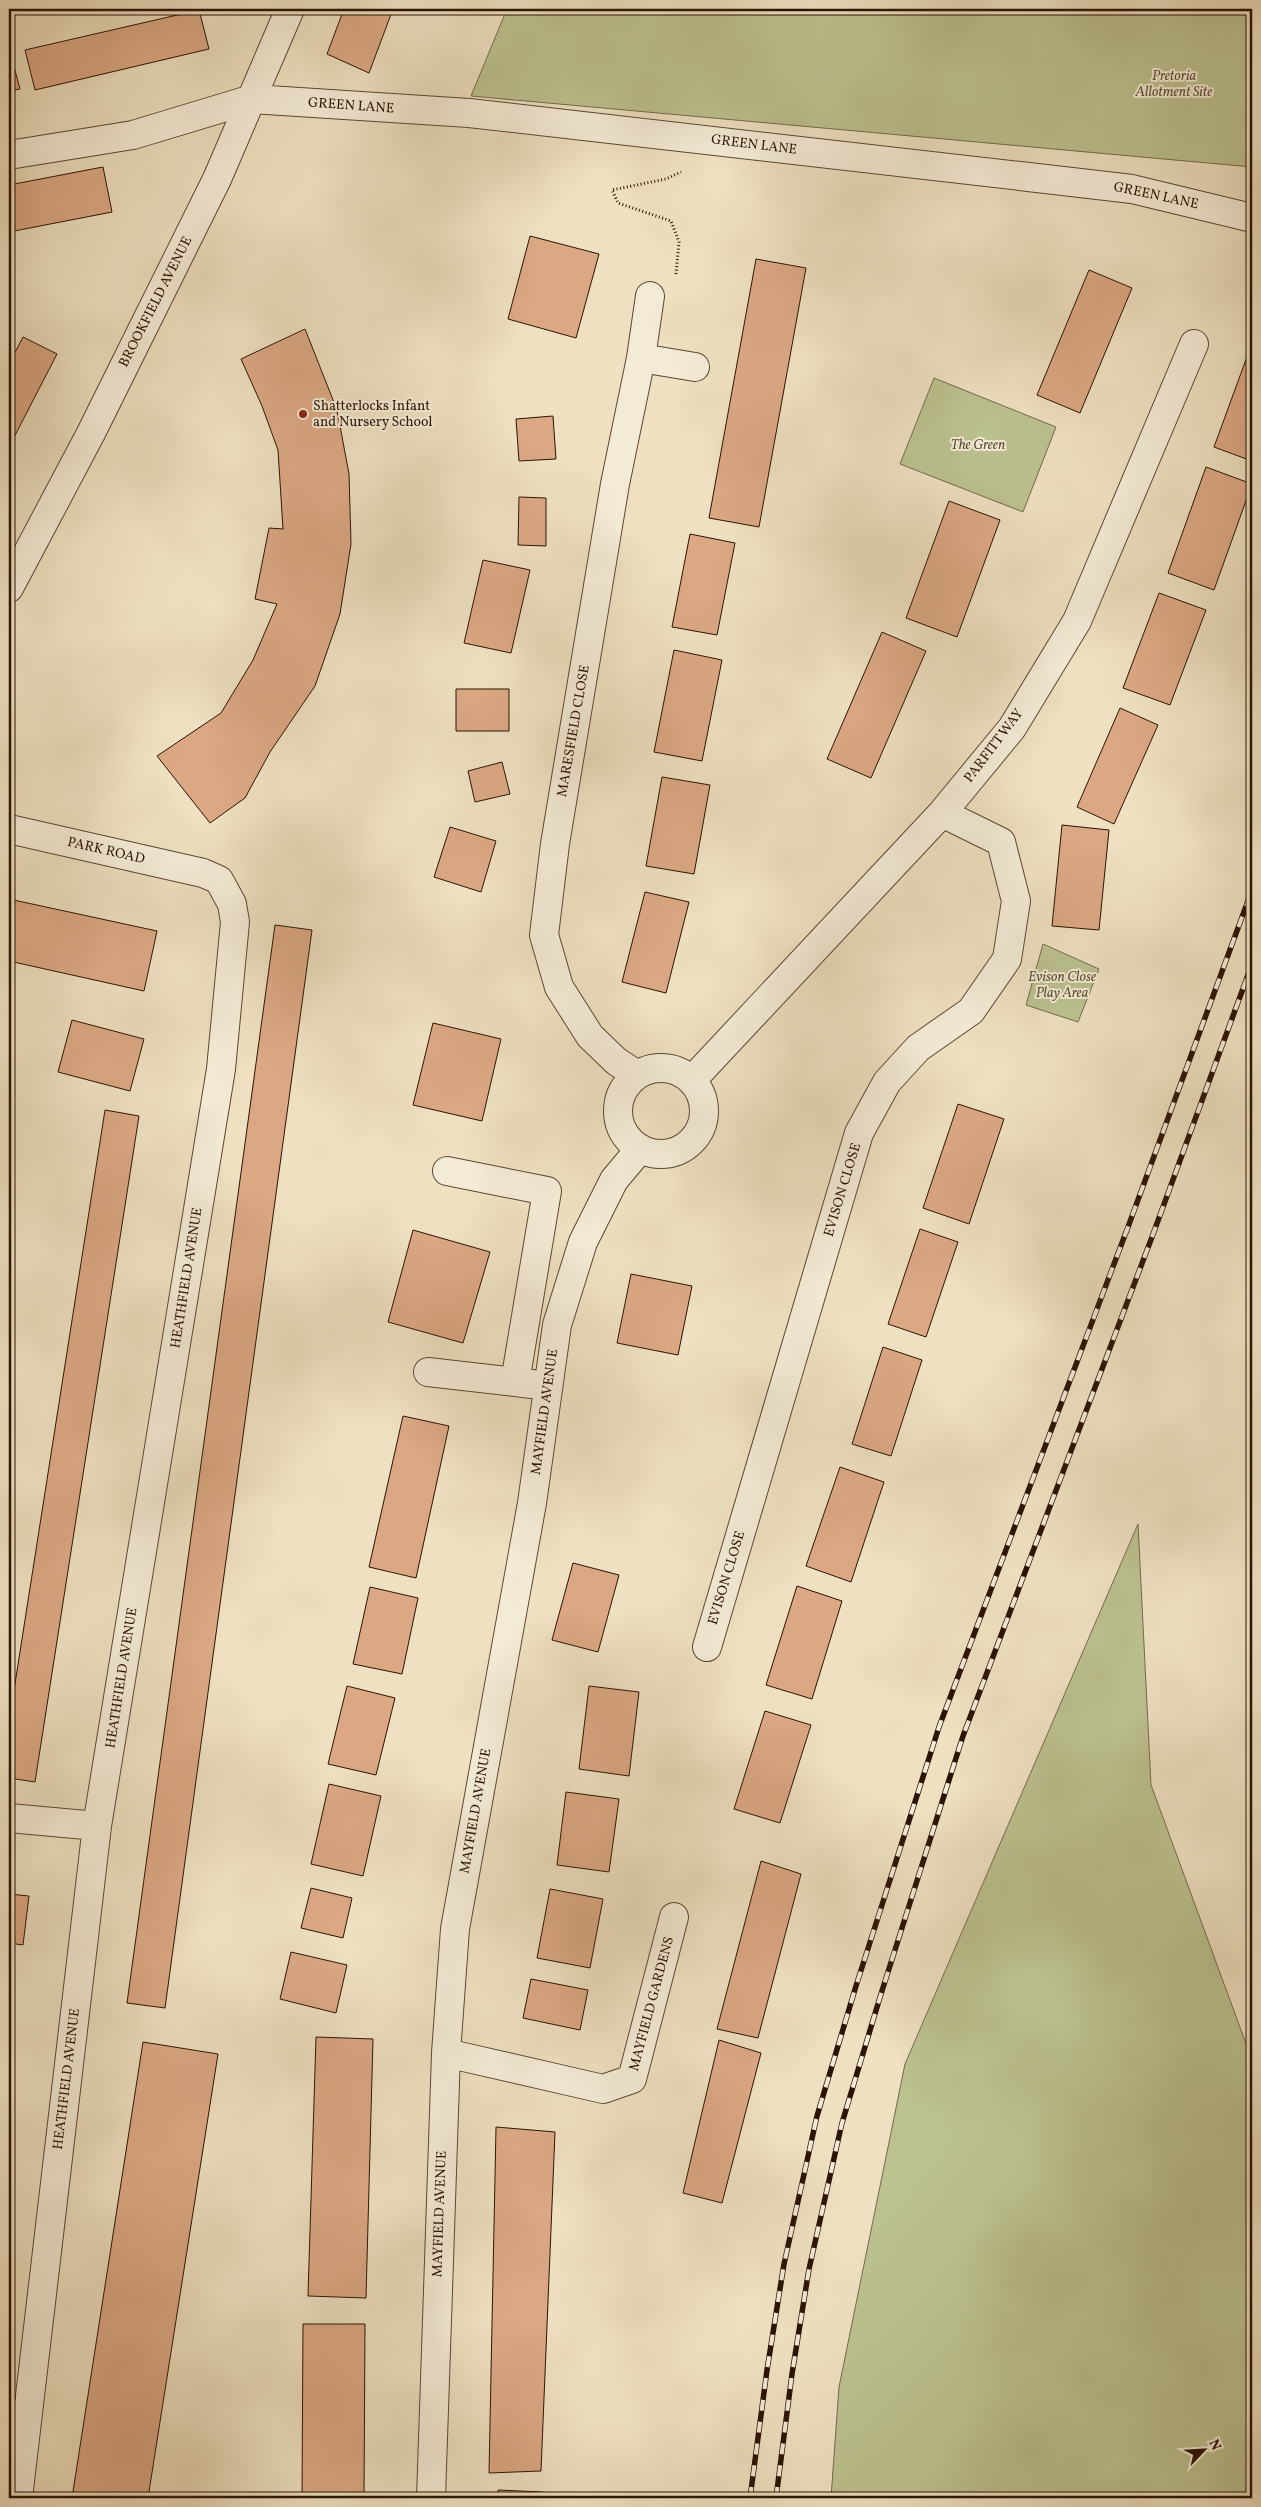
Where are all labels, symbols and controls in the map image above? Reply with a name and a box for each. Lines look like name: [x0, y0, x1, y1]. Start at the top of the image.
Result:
park label: Pretoria Allotment Site: [1135, 67, 1212, 102]
street label: GREEN LANE: [307, 94, 395, 118]
street label: GREEN LANE: [710, 130, 798, 160]
street label: GREEN LANE: [1112, 178, 1200, 214]
street label: BROOKFIELD AVENUE: [115, 233, 197, 371]
place label: Shatterlocks Infant and Nursery School: [313, 397, 433, 432]
marker: Shatterlocks Infant and Nursery School: [297, 408, 309, 420]
park label: The Green: [951, 436, 1005, 455]
street label: MARESFIELD CLOSE: [553, 663, 595, 799]
street label: PARFITT WAY: [960, 705, 1028, 787]
street label: PARK ROAD: [65, 833, 147, 869]
park label: Evison Close Play Area: [1028, 968, 1096, 1003]
street label: EVISON CLOSE: [820, 1141, 866, 1239]
street label: HEATHFIELD AVENUE: [166, 1206, 208, 1350]
street label: MAYFIELD AVENUE: [527, 1348, 563, 1476]
street label: EVISON CLOSE: [704, 1529, 750, 1627]
street label: HEATHFIELD AVENUE: [101, 1606, 143, 1750]
street label: MAYFIELD AVENUE: [456, 1747, 496, 1875]
street label: MAYFIELD GARDENS: [625, 1935, 679, 2073]
street label: HEATHFIELD AVENUE: [49, 2007, 85, 2151]
street label: MAYFIELD AVENUE: [428, 2150, 452, 2278]
north arrow: [1178, 2424, 1228, 2474]
text: N: [1204, 2437, 1225, 2454]

